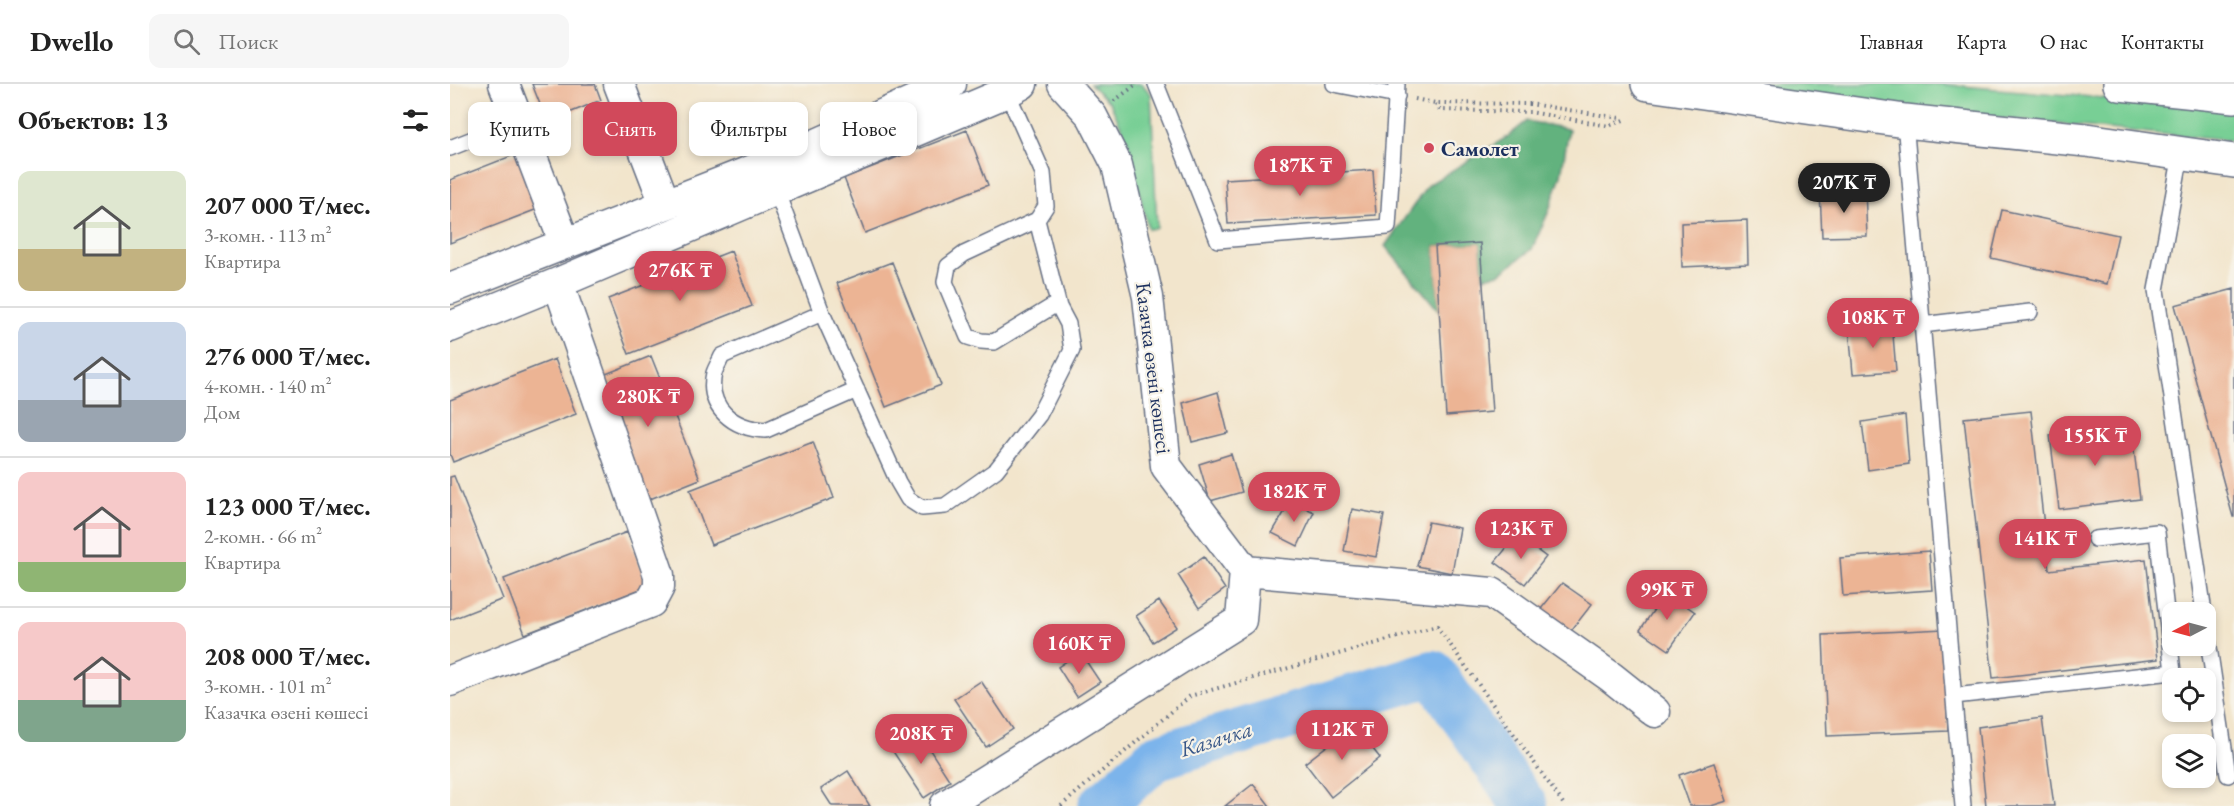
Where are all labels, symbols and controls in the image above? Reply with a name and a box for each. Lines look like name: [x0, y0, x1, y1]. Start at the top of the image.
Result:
search box: [149, 14, 569, 68]
text: Dwello: [30, 23, 113, 59]
icon: search: [170, 25, 203, 58]
text: Поиск: [218, 27, 278, 56]
text: Главная: [1859, 28, 1923, 55]
text: Карта: [1956, 28, 2007, 55]
text: О нас: [2040, 28, 2088, 55]
text: Контакты: [2121, 28, 2204, 55]
chip: Купить: [468, 102, 571, 156]
chip: Снять: [583, 102, 677, 156]
chip: Фильтры: [689, 102, 808, 156]
chip: Новое: [820, 102, 917, 156]
text: Объектов: 13: [18, 103, 169, 137]
icon: filters: [399, 104, 432, 137]
place label: Самолет: [1441, 135, 1519, 162]
marker: Самолет: [1422, 141, 1436, 155]
pin: 187K ₸: [1251, 146, 1349, 197]
text: 187K ₸: [1268, 152, 1332, 178]
pin: 207K ₸: [1795, 163, 1893, 214]
text: 207K ₸: [1812, 169, 1876, 195]
text: 207 000 ₸/мес.: [204, 188, 371, 222]
icon: home: [66, 195, 138, 267]
text: 3-комн. · 113 m²: [204, 222, 332, 248]
text: Квартира: [204, 248, 281, 274]
pin: 276K ₸: [631, 251, 729, 302]
text: 276K ₸: [648, 257, 712, 283]
street label: Казачка өзені көшесі: [1130, 281, 1178, 455]
pin: 108K ₸: [1824, 298, 1922, 349]
text: 108K ₸: [1841, 304, 1905, 330]
text: 276 000 ₸/мес.: [204, 339, 371, 373]
icon: home: [66, 346, 138, 418]
text: 4-комн. · 140 m²: [204, 373, 332, 399]
pin: 280K ₸: [599, 377, 697, 428]
text: 280K ₸: [616, 383, 680, 409]
text: Дом: [204, 399, 240, 425]
pin: 155K ₸: [2046, 416, 2144, 467]
text: 155K ₸: [2063, 422, 2127, 448]
pin: 182K ₸: [1245, 472, 1343, 523]
text: 182K ₸: [1262, 478, 1326, 504]
text: 123 000 ₸/мес.: [204, 489, 371, 523]
icon: home: [66, 496, 138, 568]
pin: 123K ₸: [1472, 509, 1570, 560]
text: 123K ₸: [1489, 515, 1553, 541]
pin: 141K ₸: [1996, 519, 2094, 570]
text: 2-комн. · 66 m²: [204, 523, 322, 549]
text: 141K ₸: [2013, 525, 2077, 551]
text: Квартира: [204, 549, 281, 575]
pin: 99K ₸: [1625, 570, 1709, 621]
text: 99K ₸: [1640, 576, 1694, 602]
north arrow: [2162, 602, 2216, 656]
map controls: [2162, 602, 2216, 788]
pin: 160K ₸: [1030, 624, 1128, 675]
text: 160K ₸: [1047, 630, 1111, 656]
text: 208 000 ₸/мес.: [204, 639, 371, 673]
icon: home: [66, 646, 138, 718]
button: locate: [2162, 668, 2216, 722]
text: 3-комн. · 101 m²: [204, 673, 332, 699]
text: Казачка өзені көшесі: [204, 699, 368, 725]
pin: 112K ₸: [1293, 710, 1391, 761]
pin: 208K ₸: [872, 714, 970, 765]
water label: Казачка: [1175, 714, 1256, 764]
text: 112K ₸: [1310, 716, 1374, 742]
text: 208K ₸: [889, 720, 953, 746]
button: layers: [2162, 734, 2216, 788]

